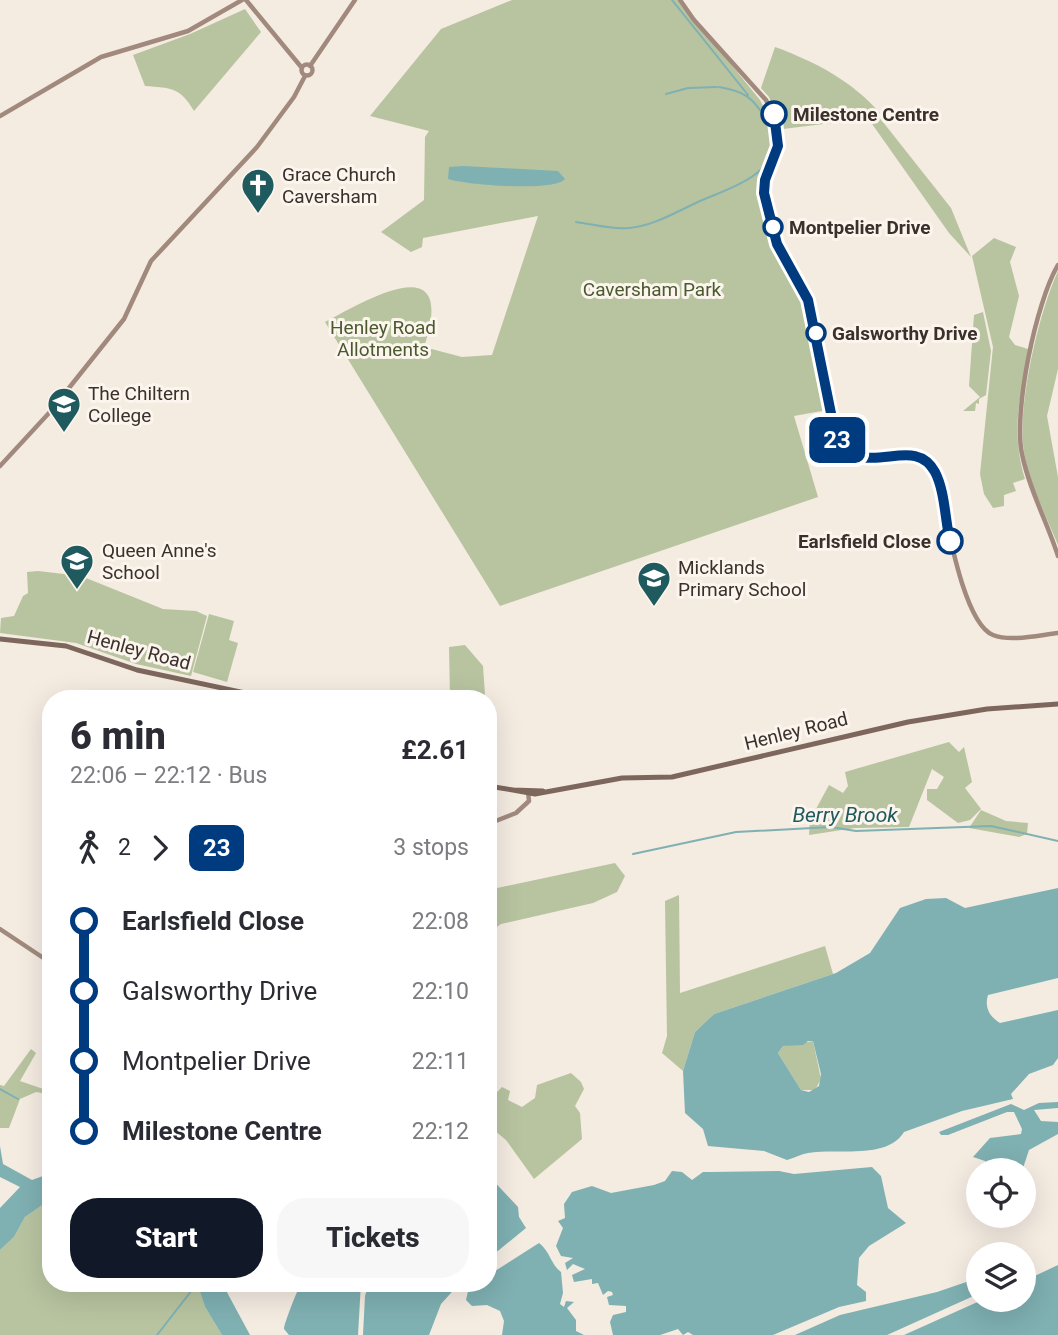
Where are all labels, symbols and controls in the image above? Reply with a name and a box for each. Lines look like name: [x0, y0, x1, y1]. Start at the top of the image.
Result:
marker: Milestone Centre: [761, 101, 787, 127]
place label: Milestone Centre: [793, 103, 939, 126]
place label: Grace Church Caversham: [282, 163, 396, 208]
church icon: Grace Church Caversham: [239, 166, 277, 215]
place label: Montpelier Drive: [789, 216, 930, 239]
marker: Montpelier Drive: [763, 217, 783, 237]
park label: Caversham Park: [583, 278, 722, 301]
park label: Henley Road Allotments: [330, 316, 436, 361]
place label: Galsworthy Drive: [832, 322, 977, 345]
marker: Galsworthy Drive: [806, 323, 826, 343]
place label: The Chiltern College: [88, 382, 190, 427]
school or university icon: The Chiltern College: [45, 385, 83, 434]
line badge: 23: [806, 417, 868, 463]
text: 23: [823, 426, 851, 454]
marker: Earlsfield Close: [937, 528, 963, 554]
place label: Earlsfield Close: [798, 530, 931, 553]
place label: Queen Anne's School: [102, 539, 217, 584]
school or university icon: Queen Anne's School: [58, 542, 96, 591]
place label: Micklands Primary School: [678, 556, 806, 601]
school or university icon: Micklands Primary School: [635, 559, 673, 608]
street label: Henley Road: [85, 625, 193, 675]
street label: Henley Road: [742, 707, 850, 755]
text: 6 min: [70, 714, 166, 758]
text: £2.61: [401, 735, 469, 765]
text: 22:06 – 22:12 · Bus: [70, 762, 267, 789]
water label: Berry Brook: [792, 803, 898, 827]
icon: walk: [70, 829, 108, 867]
icon: forward: [141, 829, 179, 867]
text: 2: [118, 834, 131, 861]
text: 23: [203, 834, 230, 862]
text: 3 stops: [393, 834, 469, 861]
text: Earlsfield Close: [122, 906, 304, 936]
text: 22:08: [412, 908, 469, 935]
text: Galsworthy Drive: [122, 976, 317, 1006]
text: 22:10: [412, 978, 469, 1005]
text: Montpelier Drive: [122, 1046, 311, 1076]
text: 22:11: [412, 1048, 469, 1075]
text: Milestone Centre: [122, 1116, 322, 1146]
text: 22:12: [412, 1118, 469, 1145]
map controls: [966, 1158, 1036, 1312]
button: locate: [966, 1158, 1036, 1228]
button: Start: [70, 1198, 263, 1278]
button: Tickets: [277, 1198, 469, 1278]
button: layers: [966, 1242, 1036, 1312]

